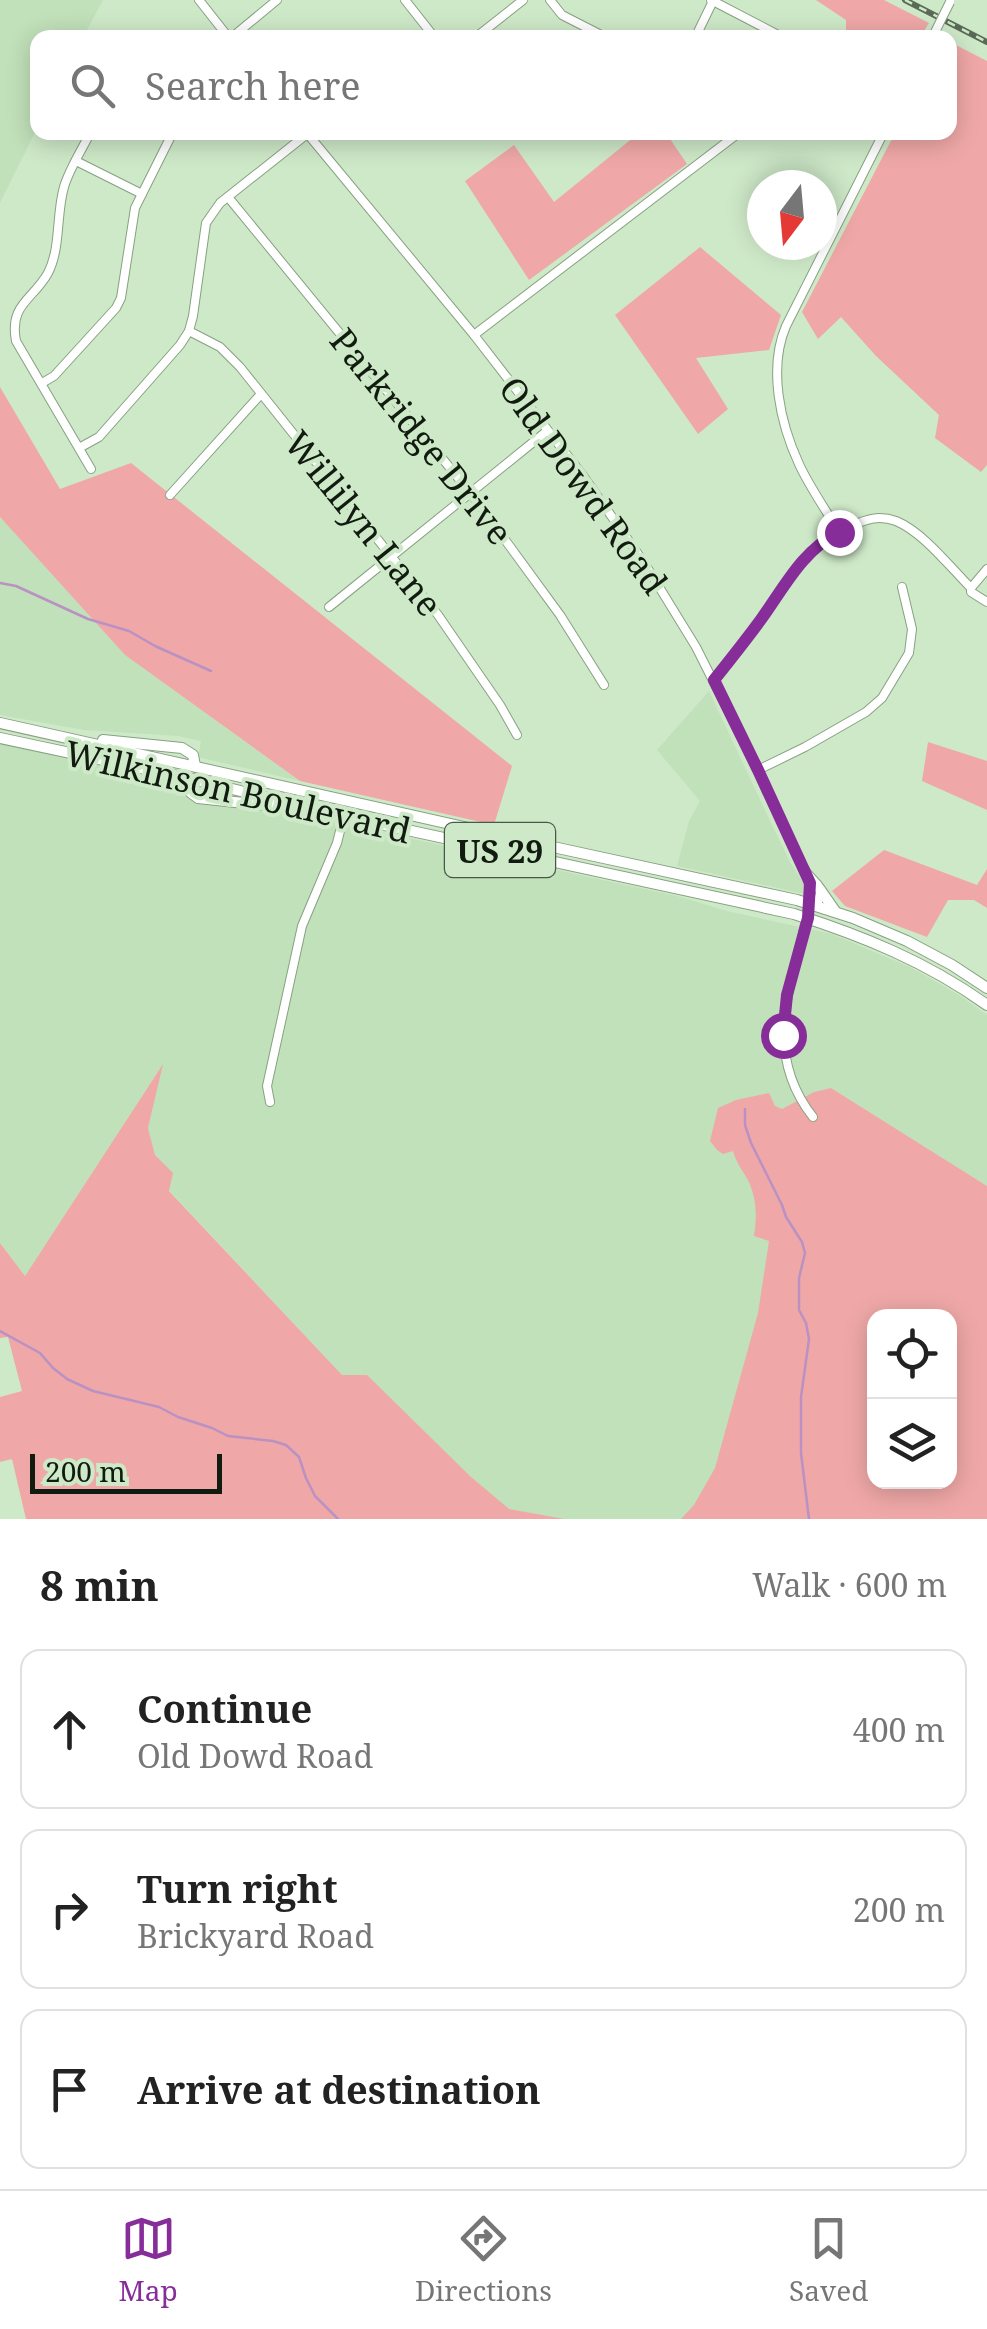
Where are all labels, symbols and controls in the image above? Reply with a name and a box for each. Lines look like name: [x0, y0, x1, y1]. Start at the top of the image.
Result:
search box: [30, 30, 957, 140]
icon: search: [65, 58, 120, 113]
text: Search here: [145, 59, 361, 111]
north arrow: [747, 170, 837, 260]
street label: Parkridge Drive: [320, 318, 524, 554]
street label: Old Dowd Road: [489, 367, 679, 603]
street label: Willilyn Lane: [275, 420, 453, 626]
route end: [817, 510, 863, 556]
street label: Wilkinson Boulevard: [61, 728, 415, 854]
road number: US 29: [445, 823, 555, 877]
route start: [761, 1013, 807, 1059]
map controls: [867, 1309, 957, 1489]
button: locate: [867, 1309, 957, 1399]
button: layers: [867, 1399, 957, 1489]
scale bar: [30, 1449, 222, 1494]
text: 200 m: [45, 1452, 126, 1490]
text: 8 min: [40, 1556, 159, 1613]
text: Walk · 600 m: [752, 1563, 947, 1606]
text: Continue: [137, 1682, 312, 1734]
icon: ahead: [42, 1702, 97, 1757]
text: 400 m: [853, 1708, 945, 1751]
text: Old Dowd Road: [137, 1734, 373, 1777]
text: Turn right: [137, 1862, 338, 1914]
icon: right: [42, 1882, 97, 1937]
text: 200 m: [853, 1888, 945, 1931]
text: Brickyard Road: [137, 1914, 374, 1957]
icon: arrive: [42, 2062, 97, 2117]
text: Arrive at destination: [137, 2063, 541, 2115]
tab: Map: [119, 2211, 178, 2309]
tab: Directions: [415, 2211, 552, 2309]
tab: Saved: [789, 2211, 868, 2309]

